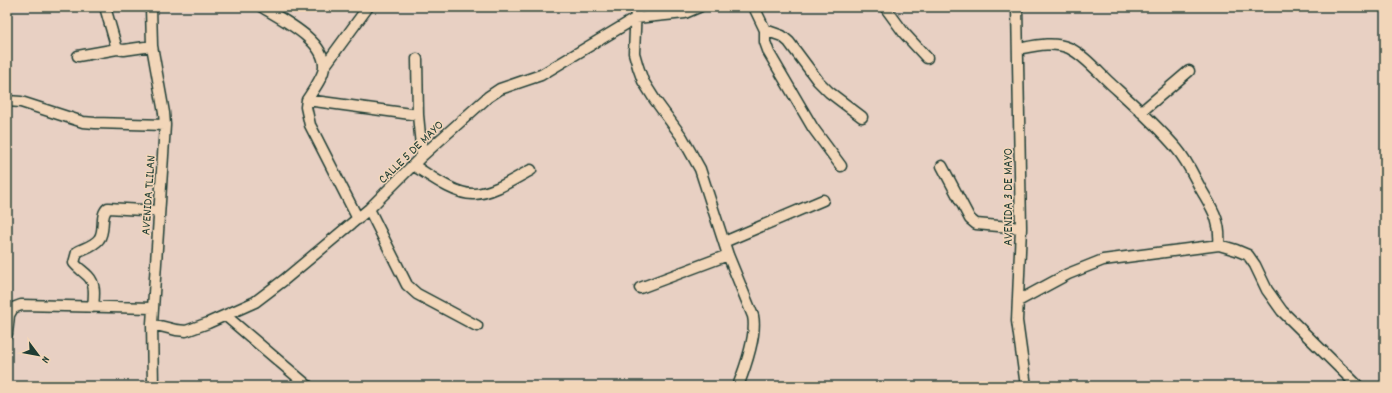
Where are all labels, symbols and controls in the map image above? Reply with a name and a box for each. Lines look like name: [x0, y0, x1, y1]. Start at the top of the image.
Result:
street label: CALLE 5 DE MAYO: [375, 117, 449, 189]
street label: AVENIDA 3 DE MAYO: [1000, 148, 1019, 246]
street label: AVENIDA TLILAN: [137, 155, 162, 236]
north arrow: [18, 335, 58, 375]
text: N: [36, 353, 53, 366]

